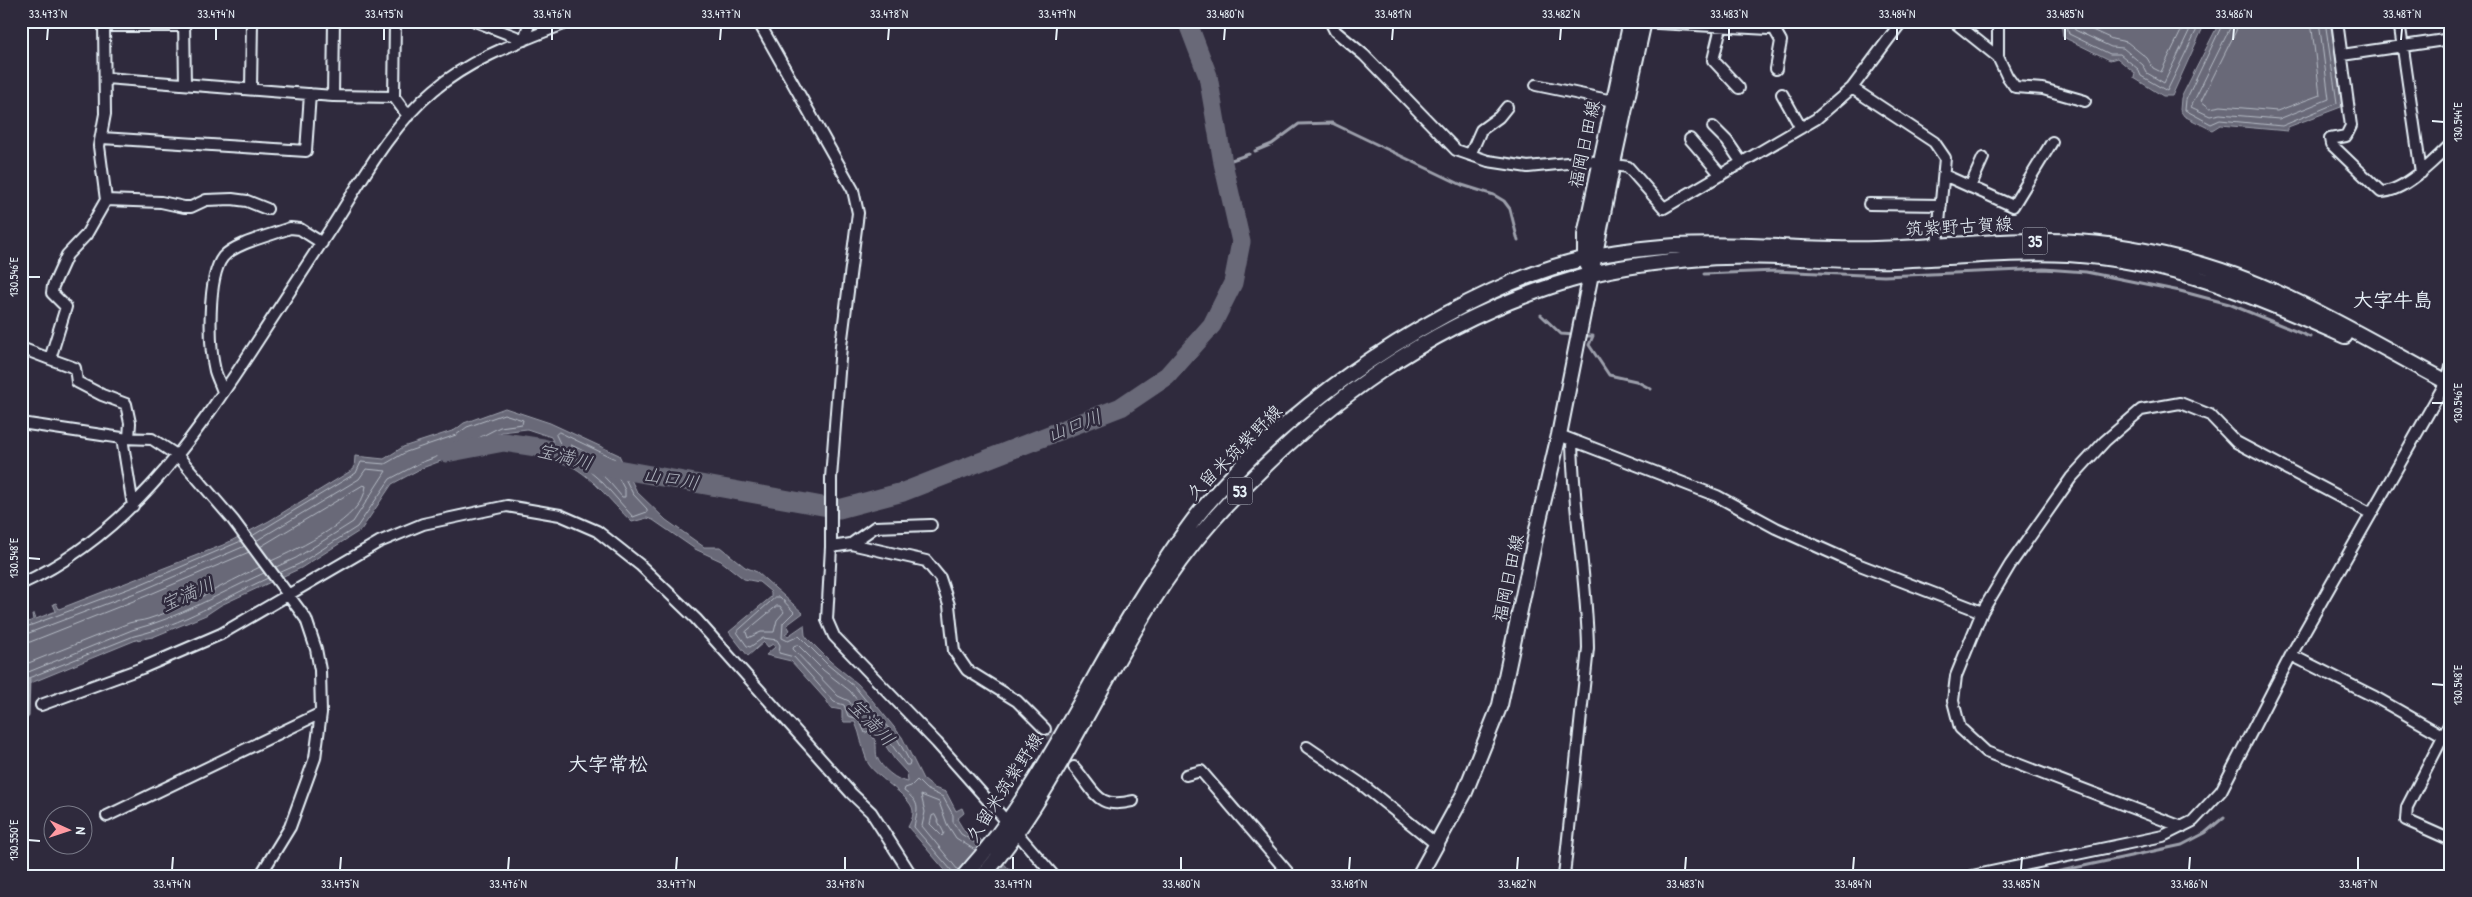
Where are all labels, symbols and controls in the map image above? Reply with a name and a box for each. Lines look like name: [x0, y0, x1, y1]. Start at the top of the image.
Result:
text: 33.473°N: [29, 5, 67, 22]
text: 33.474°N: [197, 5, 235, 22]
text: 33.475°N: [365, 5, 403, 22]
text: 33.476°N: [533, 5, 571, 22]
text: 33.477°N: [702, 5, 740, 22]
text: 33.478°N: [870, 5, 908, 22]
text: 33.479°N: [1038, 5, 1076, 22]
text: 33.480°N: [1206, 5, 1244, 22]
text: 33.481°N: [1375, 5, 1411, 22]
text: 33.482°N: [1542, 5, 1580, 22]
text: 33.483°N: [1710, 5, 1748, 22]
text: 33.484°N: [1879, 5, 1915, 22]
text: 33.485°N: [2046, 5, 2084, 22]
text: 33.486°N: [2216, 5, 2252, 22]
text: 33.487°N: [2383, 5, 2421, 22]
street label: 福岡日田線: [1562, 97, 1606, 191]
text: 130.544°E: [2449, 101, 2466, 142]
street label: 筑紫野古賀線: [1904, 211, 2014, 241]
road number: 35: [2022, 228, 2048, 255]
text: 130.546°E: [5, 256, 22, 297]
district label: 大字牛島: [2353, 286, 2433, 313]
text: 130.546°E: [2449, 382, 2466, 423]
street label: 久留米筑紫野線: [1181, 399, 1287, 505]
water label: 山口川: [1043, 403, 1105, 447]
water label: 宝満川: [534, 436, 596, 476]
water label: 山口川: [641, 460, 701, 496]
road number: 53: [1228, 478, 1252, 504]
street label: 福岡日田線: [1486, 531, 1530, 625]
text: 130.548°E: [5, 537, 22, 578]
water label: 宝満川: [156, 571, 218, 617]
text: 130.548°E: [2449, 664, 2466, 705]
water label: 宝満川: [843, 692, 901, 752]
street label: 久留米筑紫野線: [959, 727, 1049, 847]
district label: 大字常松: [568, 750, 648, 777]
north arrow: [42, 804, 92, 854]
text: 130.550°E: [5, 819, 22, 861]
text: N: [72, 826, 91, 835]
text: 33.474°N: [153, 875, 191, 892]
text: 33.475°N: [321, 875, 359, 892]
text: 33.476°N: [489, 875, 527, 892]
text: 33.477°N: [657, 875, 695, 892]
text: 33.478°N: [826, 875, 864, 892]
text: 33.479°N: [994, 875, 1032, 892]
text: 33.480°N: [1162, 875, 1200, 892]
text: 33.481°N: [1331, 875, 1367, 892]
text: 33.482°N: [1498, 875, 1536, 892]
text: 33.483°N: [1666, 875, 1704, 892]
text: 33.484°N: [1835, 875, 1871, 892]
text: 33.485°N: [2002, 875, 2040, 892]
text: 33.486°N: [2171, 875, 2207, 892]
text: 33.487°N: [2339, 875, 2377, 892]

